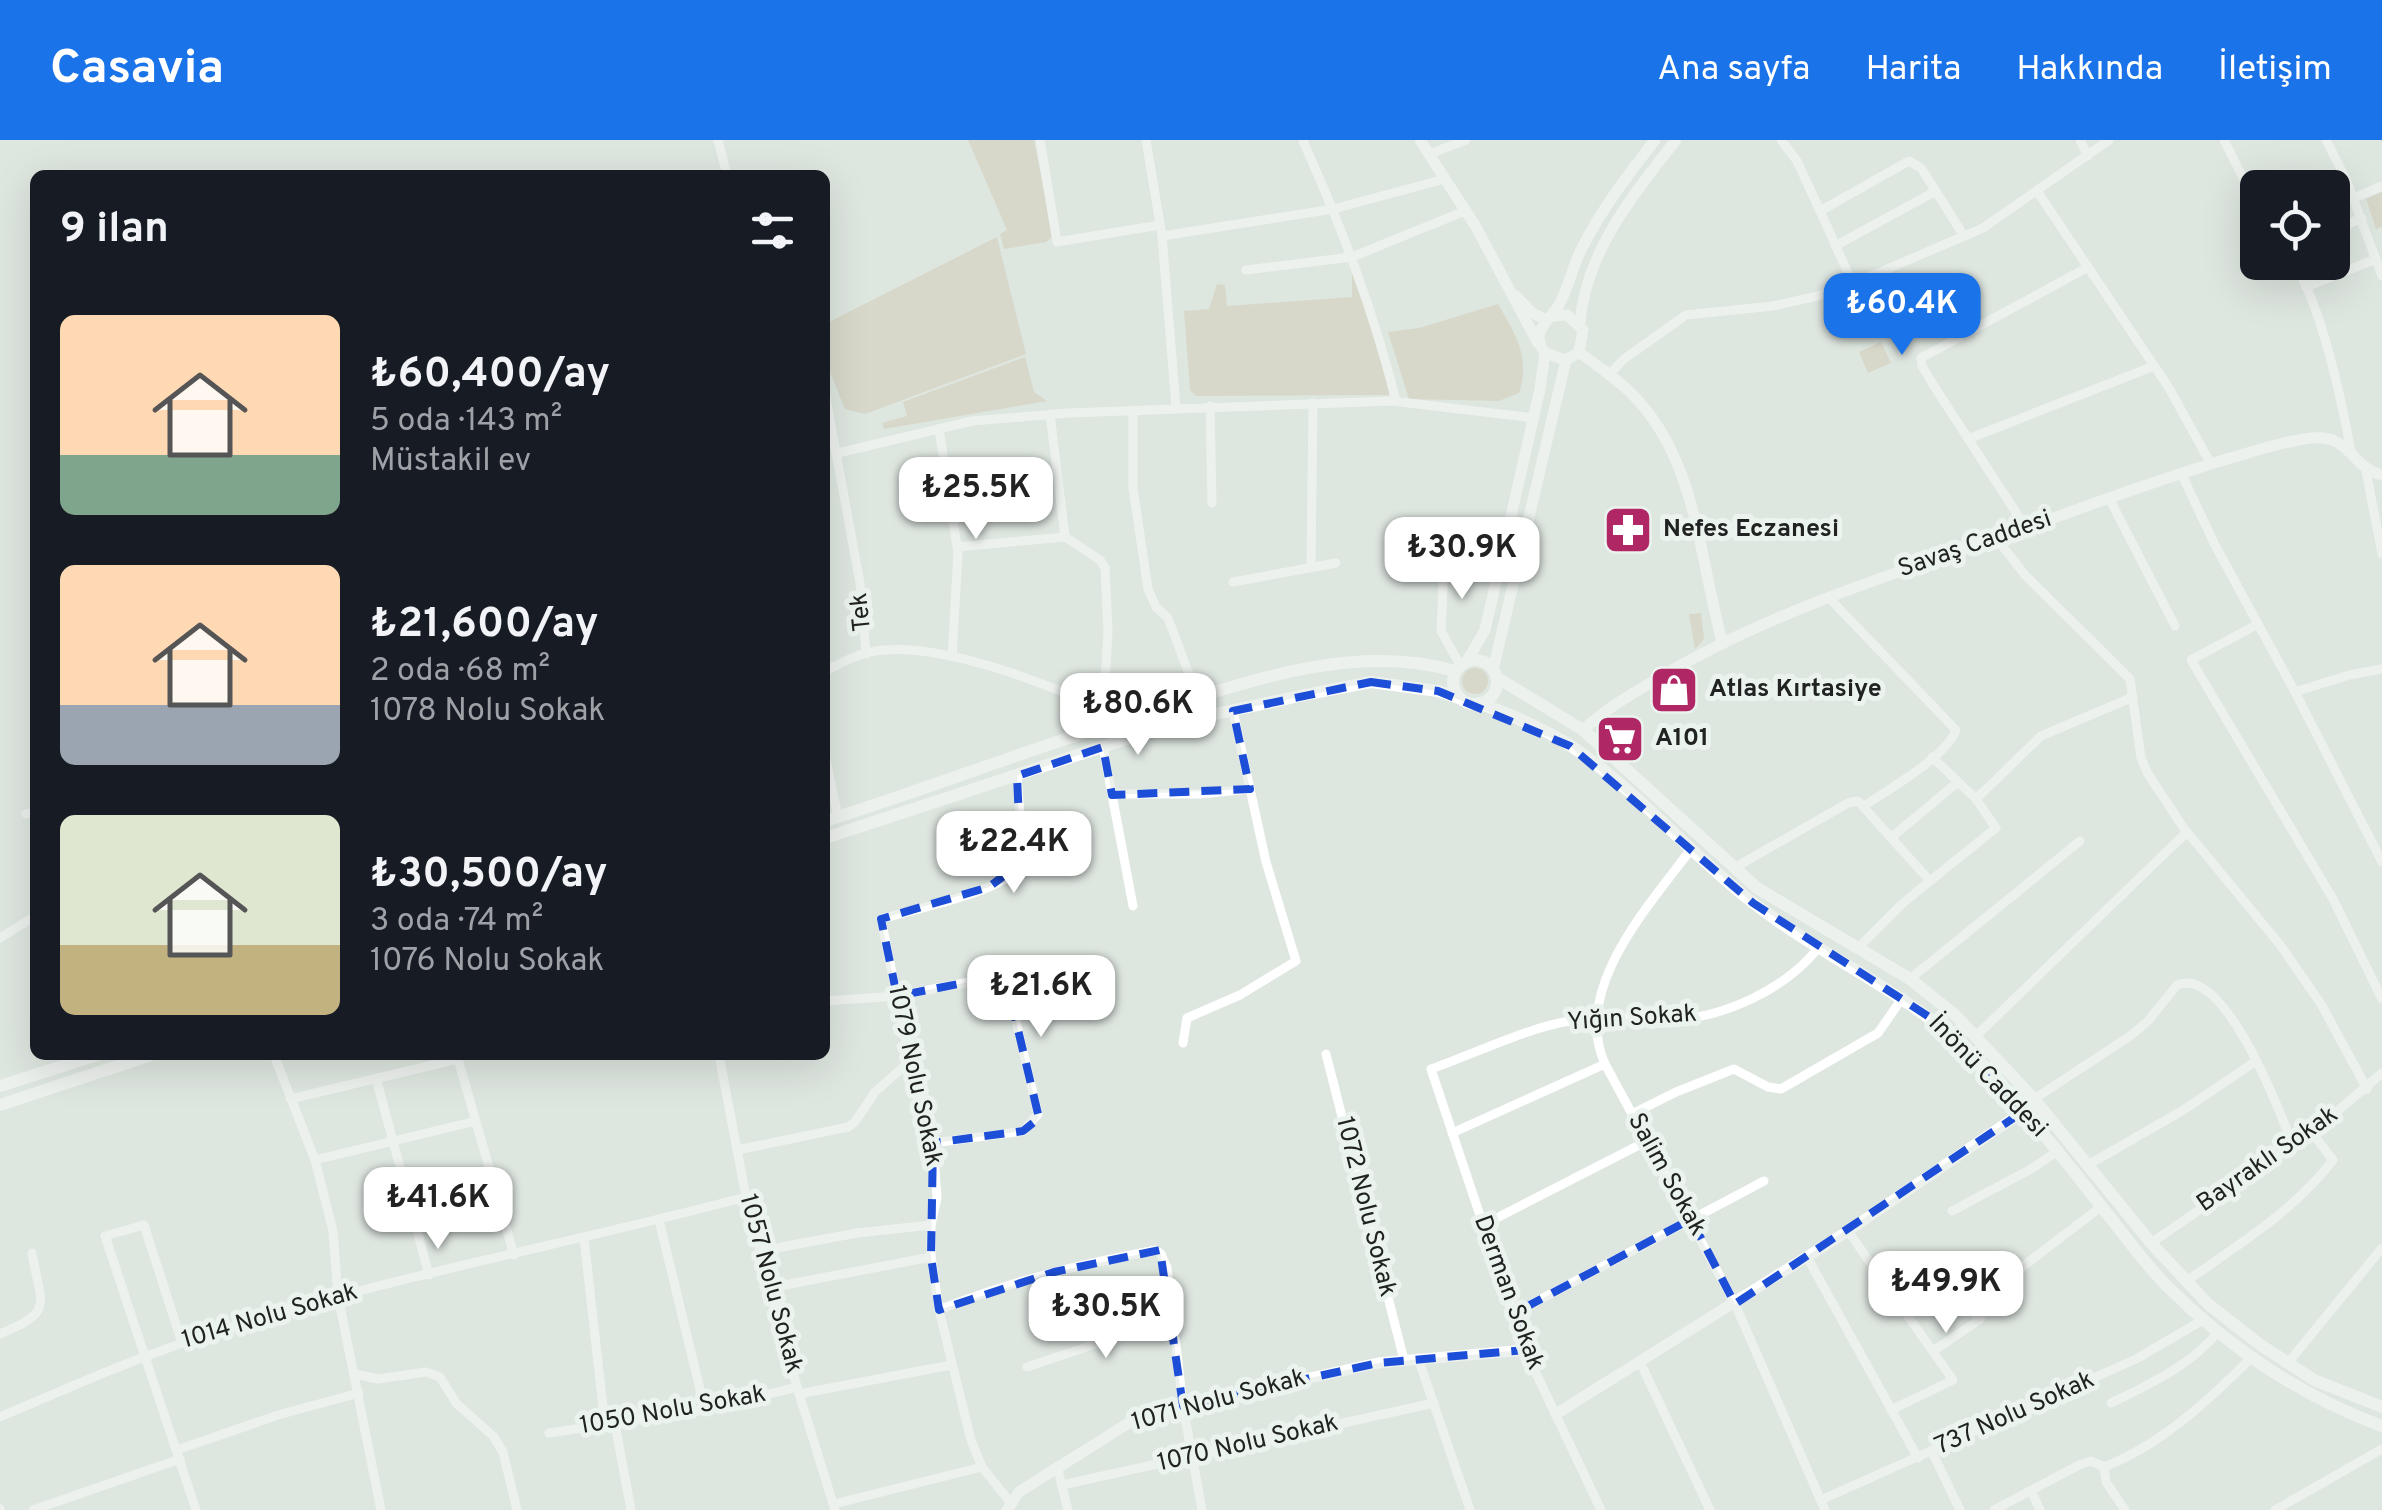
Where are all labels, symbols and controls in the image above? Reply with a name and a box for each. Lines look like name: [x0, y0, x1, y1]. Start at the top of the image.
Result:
text: Casavia: [50, 40, 224, 100]
text: Ana sayfa: [1657, 48, 1810, 92]
text: Harita: [1865, 48, 1961, 92]
text: Hakkında: [2016, 48, 2163, 92]
text: İletişim: [2218, 48, 2332, 92]
map controls: [2240, 170, 2350, 280]
button: locate: [2240, 170, 2350, 280]
icon: filters: [745, 203, 800, 258]
text: 9 ilan: [60, 204, 169, 257]
pin: ₺60.4K: [1821, 273, 1983, 358]
text: ₺60.4K: [1846, 285, 1958, 325]
text: ₺60,400/ay: [370, 349, 610, 402]
icon: home: [140, 355, 260, 475]
text: 5 oda · 143 m²: [370, 402, 562, 442]
text: Müstakil ev: [370, 442, 531, 482]
pin: ₺25.5K: [895, 457, 1057, 542]
text: ₺25.5K: [921, 469, 1031, 509]
pharmacy icon: Nefes Eczanesi: [1602, 504, 1654, 556]
street label: Savaş Caddesi: [1894, 504, 2056, 586]
place label: Nefes Eczanesi: [1663, 514, 1839, 546]
pin: ₺30.9K: [1381, 517, 1543, 602]
text: ₺30.9K: [1407, 529, 1517, 569]
street label: Tek: [844, 591, 880, 633]
text: ₺21,600/ay: [370, 599, 599, 652]
icon: home: [140, 605, 260, 725]
text: 2 oda · 68 m²: [370, 652, 550, 692]
shop icon: Atlas Kırtasiye: [1648, 664, 1700, 716]
pin: ₺80.6K: [1057, 673, 1219, 758]
place label: Atlas Kırtasiye: [1709, 674, 1882, 706]
text: ₺80.6K: [1082, 685, 1194, 725]
text: 1078 Nolu Sokak: [370, 692, 605, 732]
supermarket icon: A101: [1594, 713, 1646, 765]
place label: A101: [1655, 723, 1709, 755]
pin: ₺22.4K: [933, 811, 1095, 896]
text: ₺22.4K: [958, 823, 1070, 863]
text: ₺30,500/ay: [370, 849, 608, 902]
icon: home: [140, 855, 260, 975]
text: 3 oda · 74 m²: [370, 902, 543, 942]
text: 1076 Nolu Sokak: [370, 942, 604, 982]
pin: ₺21.6K: [960, 955, 1122, 1040]
text: ₺21.6K: [989, 967, 1093, 1007]
street label: 1079 Nolu Sokak: [879, 983, 949, 1169]
street label: Yığın Sokak: [1566, 999, 1698, 1039]
street label: İnönü Caddesi: [1920, 1009, 2054, 1145]
street label: Bayraklı Sokak: [2191, 1100, 2345, 1220]
street label: Salim Sokak: [1619, 1108, 1713, 1242]
street label: 1072 Nolu Sokak: [1327, 1114, 1403, 1300]
pin: ₺41.6K: [357, 1167, 519, 1252]
text: ₺41.6K: [386, 1179, 490, 1219]
street label: 1057 Nolu Sokak: [731, 1191, 809, 1377]
street label: Derman Sokak: [1465, 1211, 1551, 1375]
pin: ₺49.9K: [1865, 1251, 2027, 1336]
text: ₺49.9K: [1890, 1263, 2002, 1303]
pin: ₺30.5K: [1025, 1276, 1187, 1361]
street label: 1014 Nolu Sokak: [178, 1277, 362, 1357]
text: ₺30.5K: [1051, 1288, 1161, 1328]
street label: 1071 Nolu Sokak: [1128, 1362, 1310, 1440]
street label: 737 Nolu Sokak: [1930, 1365, 2100, 1463]
street label: 1050 Nolu Sokak: [577, 1379, 769, 1443]
street label: 1070 Nolu Sokak: [1154, 1408, 1342, 1480]

